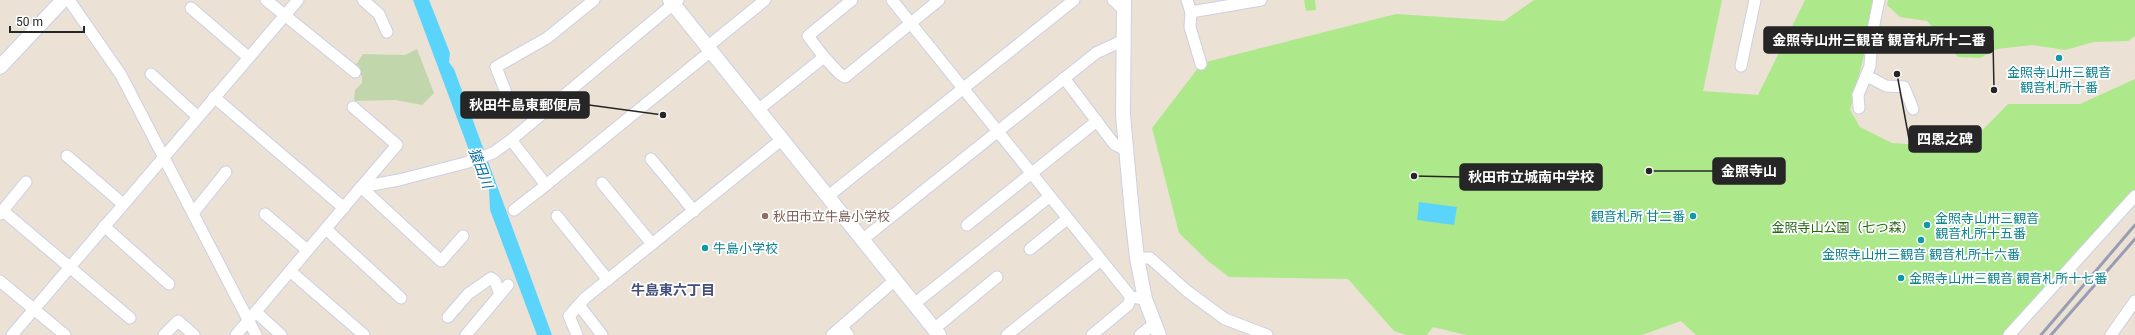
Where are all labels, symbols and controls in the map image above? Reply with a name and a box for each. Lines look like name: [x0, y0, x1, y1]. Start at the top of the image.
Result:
scale bar: [10, 8, 84, 34]
text: 50 m: [16, 15, 43, 29]
callout: 金照寺山卅三観音 観音札所十二番: [1764, 27, 1993, 53]
text: 金照寺山卅三観音 観音札所十二番: [1772, 32, 1986, 48]
marker: 金照寺山卅三観音 観音札所十番: [2054, 53, 2064, 63]
place label: 金照寺山卅三観音 観音札所十番: [2007, 65, 2111, 95]
callout: 秋田牛島東郵便局: [461, 92, 589, 118]
text: 秋田牛島東郵便局: [469, 97, 581, 113]
callout: 四恩之碑: [1909, 126, 1981, 152]
text: 四恩之碑: [1917, 131, 1973, 147]
water label: 猿田川: [466, 146, 497, 192]
callout: 金照寺山: [1713, 158, 1785, 184]
text: 金照寺山: [1721, 163, 1777, 179]
callout: 秋田市立城南中学校: [1460, 164, 1602, 190]
text: 秋田市立城南中学校: [1468, 169, 1594, 185]
place label: 秋田市立牛島小学校: [773, 209, 890, 224]
place label: 観音札所 甘二番: [1591, 209, 1685, 224]
marker: 秋田市立牛島小学校: [760, 211, 770, 221]
marker: 観音札所 甘二番: [1688, 211, 1698, 221]
place label: 金照寺山卅三観音 観音札所十五番: [1935, 211, 2039, 241]
park label: 金照寺山公園（七つ森）: [1771, 220, 1915, 235]
marker: 金照寺山卅三観音 観音札所十五番: [1922, 220, 1932, 230]
marker: 金照寺山卅三観音 観音札所十六番: [1916, 235, 1926, 245]
place label: 牛島小学校: [713, 241, 778, 256]
marker: 牛島小学校: [700, 243, 710, 253]
place label: 金照寺山卅三観音 観音札所十六番: [1822, 247, 2020, 262]
place label: 金照寺山卅三観音 観音札所十七番: [1909, 271, 2107, 286]
marker: 金照寺山卅三観音 観音札所十七番: [1896, 273, 1906, 283]
district label: 牛島東六丁目: [631, 282, 715, 298]

